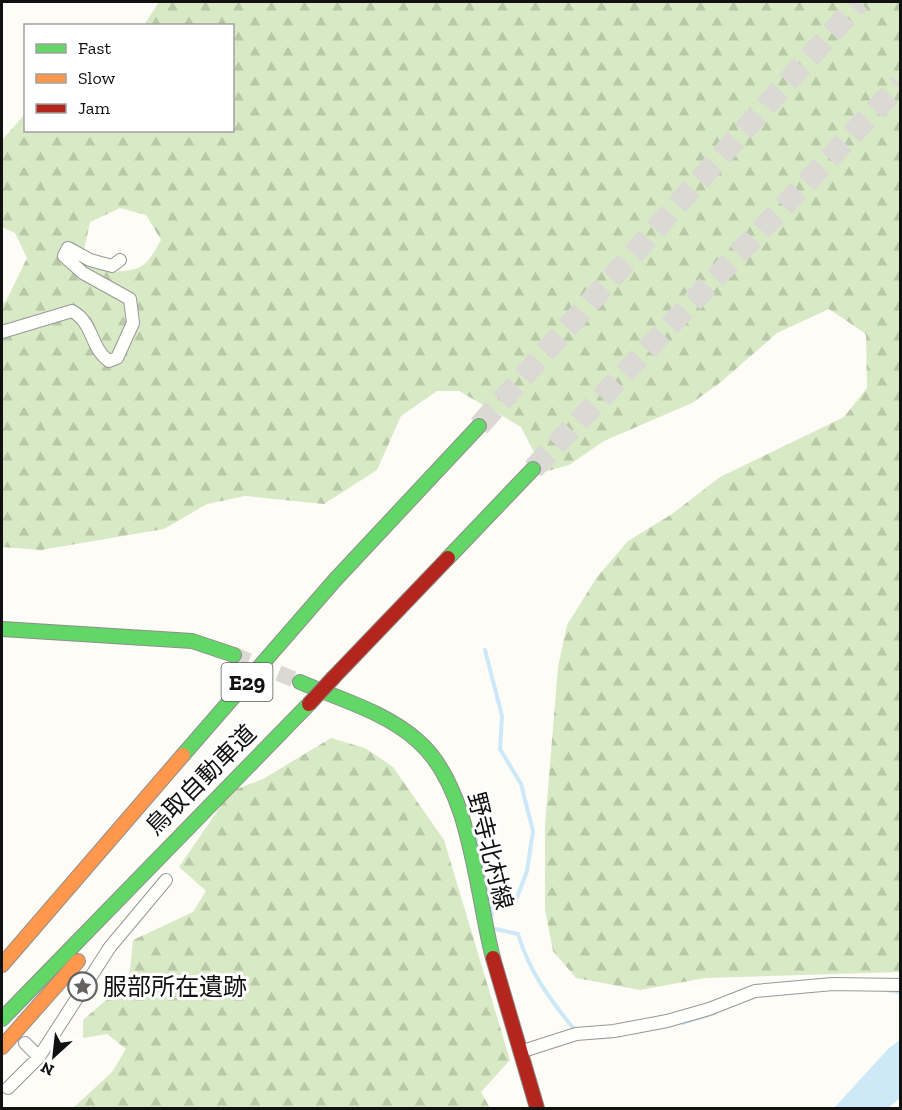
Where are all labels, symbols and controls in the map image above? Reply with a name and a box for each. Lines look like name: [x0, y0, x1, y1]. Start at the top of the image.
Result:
legend: [24, 24, 234, 132]
text: Fast: [78, 37, 111, 59]
text: Slow: [78, 67, 115, 89]
text: Jam: [78, 97, 110, 119]
road number: E29: [222, 663, 272, 701]
street label: 鳥取自動車道: [139, 718, 262, 841]
street label: 野寺北村線: [462, 789, 519, 913]
place icon: 服部所在遺跡: [66, 971, 98, 1003]
place label: 服部所在遺跡: [103, 972, 247, 1001]
north arrow: [24, 1026, 84, 1086]
text: N: [38, 1058, 57, 1080]

